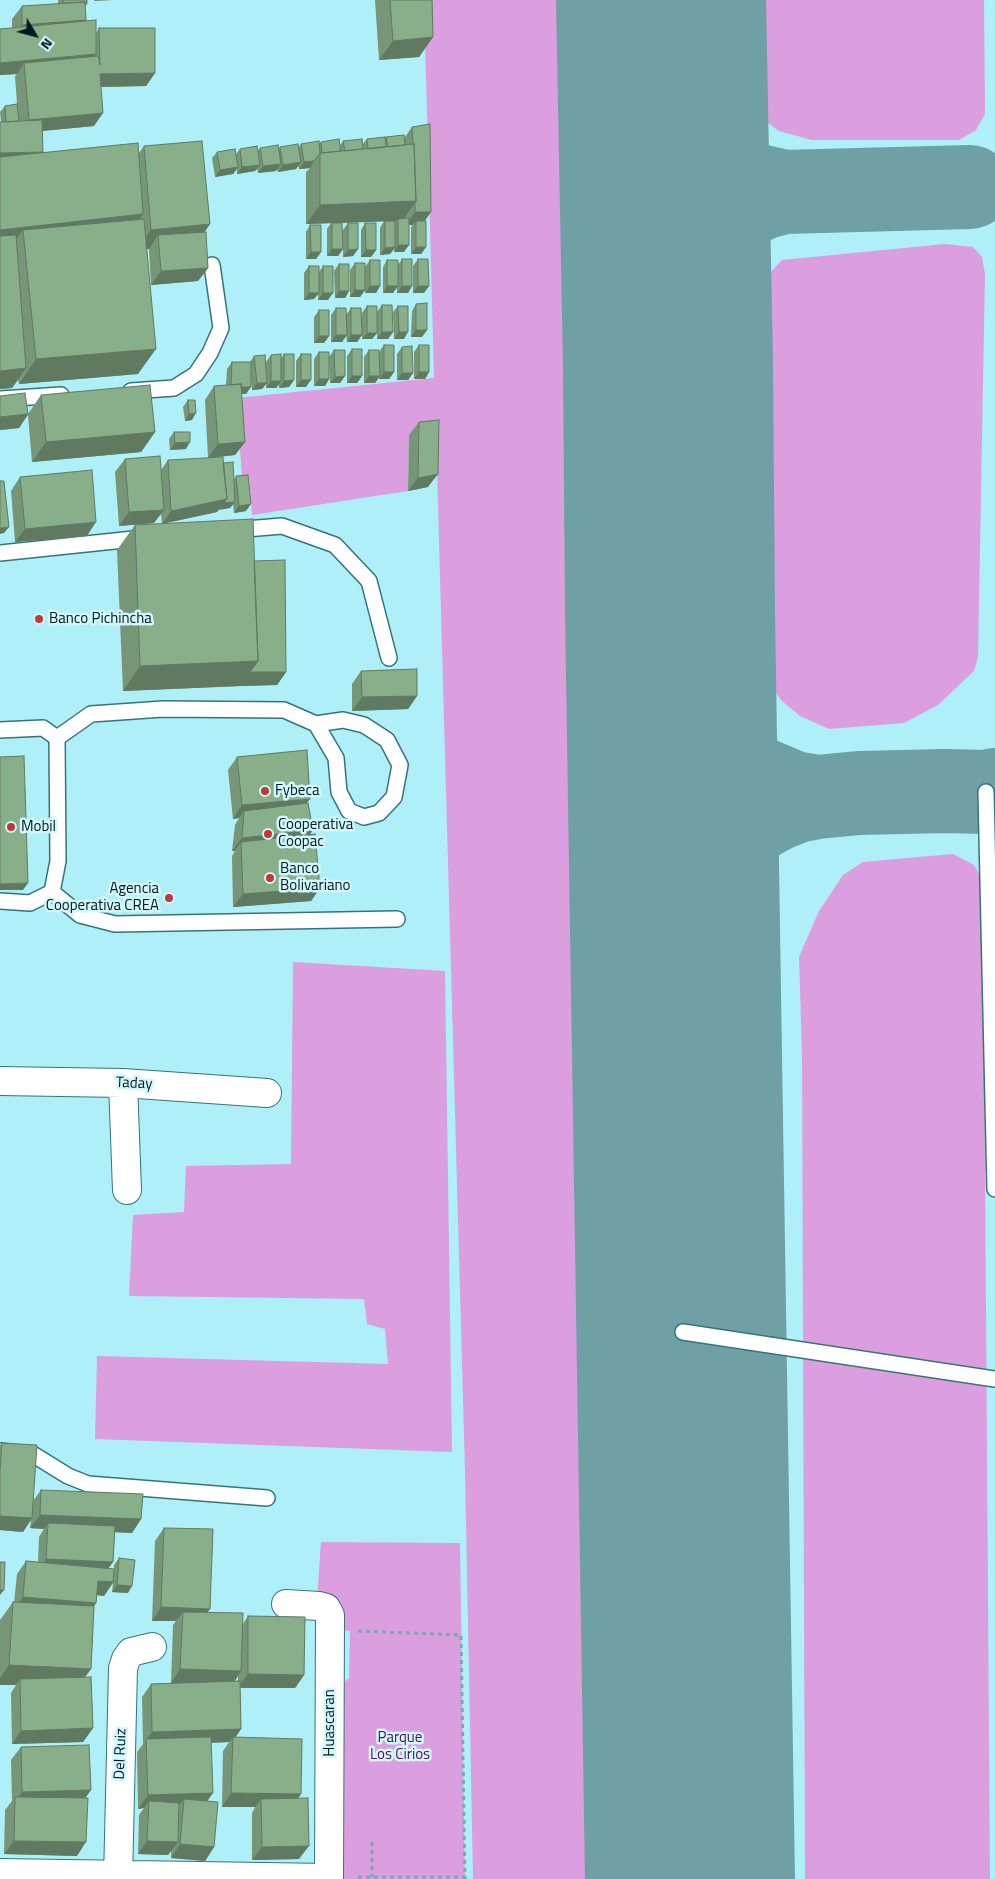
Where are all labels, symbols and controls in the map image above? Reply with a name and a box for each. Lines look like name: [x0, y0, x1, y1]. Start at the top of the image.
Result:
north arrow: [10, 10, 60, 60]
text: N: [36, 34, 59, 55]
place label: Banco Pichincha: [49, 610, 152, 628]
marker: Banco Pichincha: [33, 613, 45, 625]
place label: Fybeca: [275, 782, 319, 800]
marker: Fybeca: [259, 785, 271, 797]
place label: Cooperativa Coopac: [278, 816, 353, 851]
place label: Mobil: [21, 818, 56, 836]
marker: Mobil: [5, 821, 17, 833]
marker: Cooperativa Coopac: [262, 828, 274, 840]
place label: Banco Bolivariano: [280, 860, 350, 895]
marker: Banco Bolivariano: [264, 872, 276, 884]
place label: Agencia Cooperativa CREA: [46, 880, 159, 915]
marker: Agencia Cooperativa CREA: [163, 892, 175, 904]
street label: Taday: [115, 1074, 153, 1094]
street label: Huascaran: [321, 1689, 339, 1757]
street label: Del Ruiz: [111, 1728, 131, 1780]
park label: Parque Los Cirios: [370, 1729, 430, 1764]

